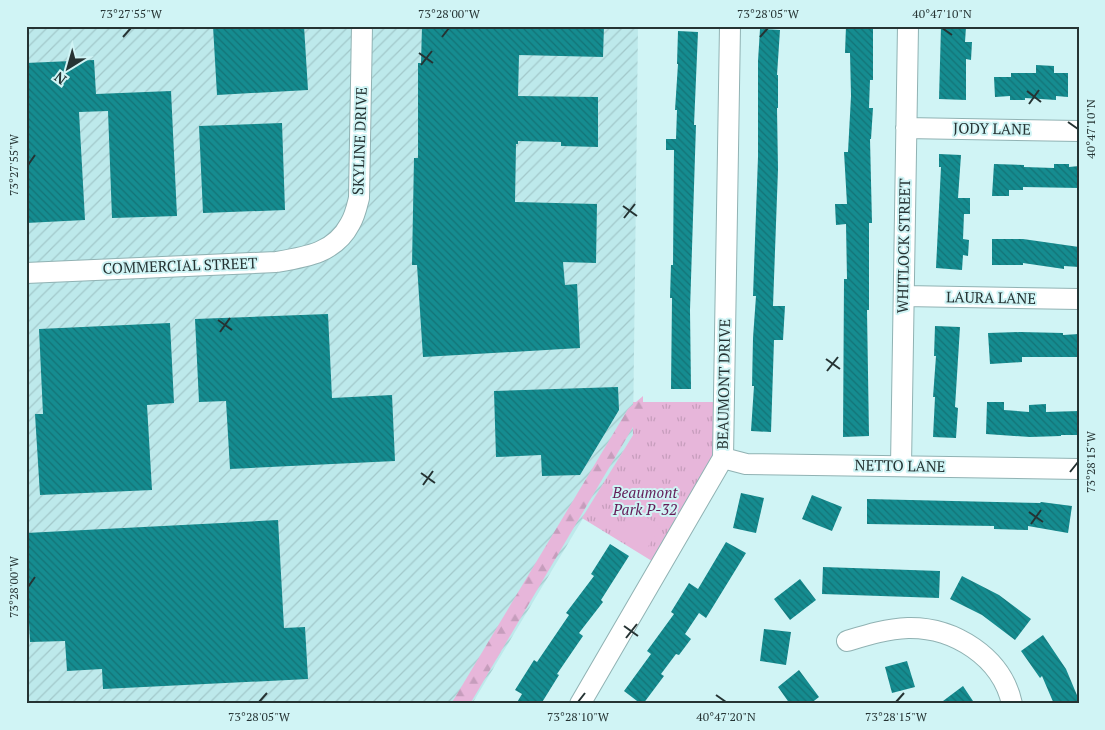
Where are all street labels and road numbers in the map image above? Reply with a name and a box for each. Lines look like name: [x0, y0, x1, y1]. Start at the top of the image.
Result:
street label: SKYLINE DRIVE: [347, 86, 371, 195]
street label: JODY LANE: [953, 117, 1031, 139]
street label: WHITLOCK STREET: [892, 178, 914, 314]
street label: COMMERCIAL STREET: [102, 252, 258, 278]
street label: LAURA LANE: [946, 286, 1036, 308]
street label: BEAUMONT DRIVE: [712, 318, 734, 450]
street label: NETTO LANE: [854, 454, 946, 476]

